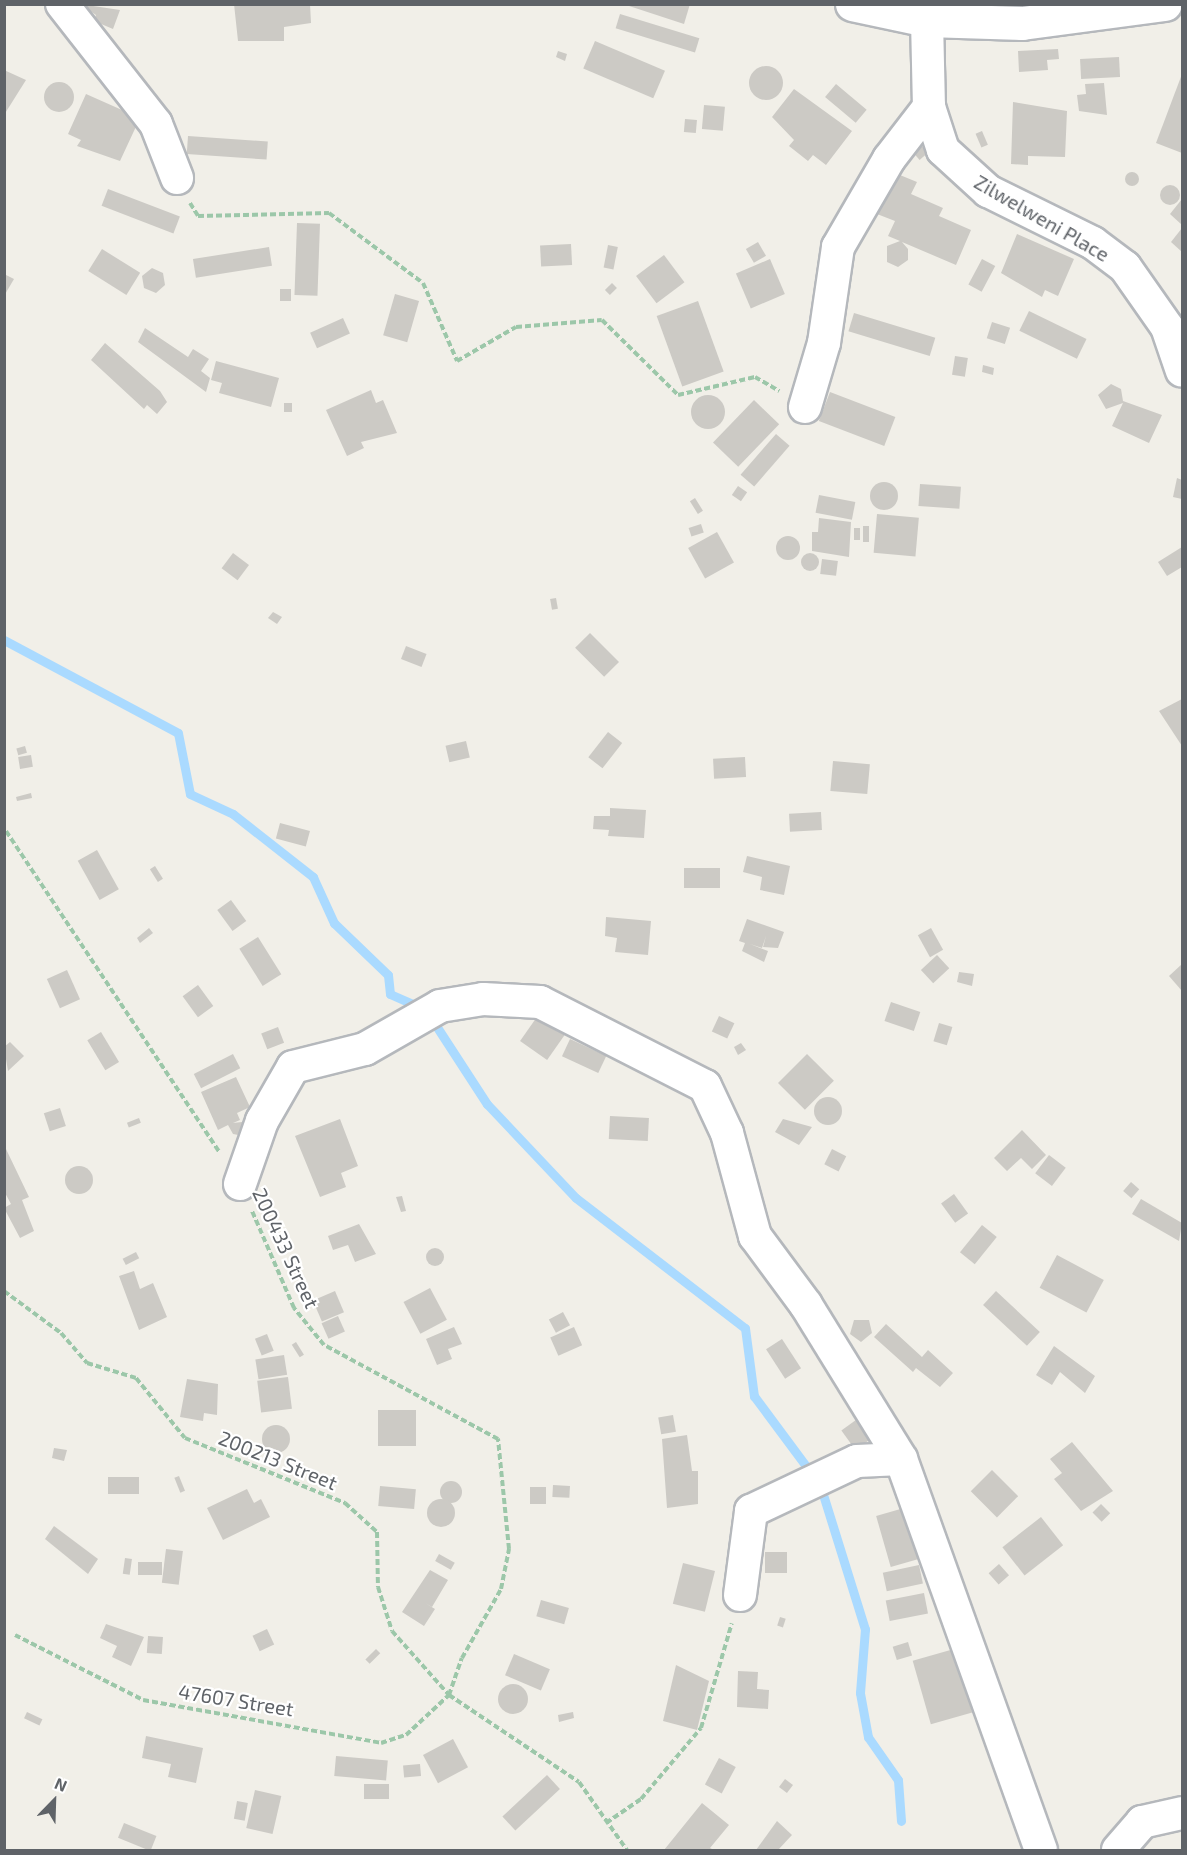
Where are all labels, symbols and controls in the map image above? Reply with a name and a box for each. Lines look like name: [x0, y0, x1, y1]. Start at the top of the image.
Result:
street label: Zilwelweni Place: [970, 170, 1114, 266]
street label: 200433 Street: [248, 1184, 324, 1312]
street label: 200213 Street: [215, 1425, 341, 1495]
street label: 47607 Street: [177, 1679, 295, 1721]
north arrow: [24, 1771, 84, 1831]
text: N: [52, 1773, 70, 1795]

